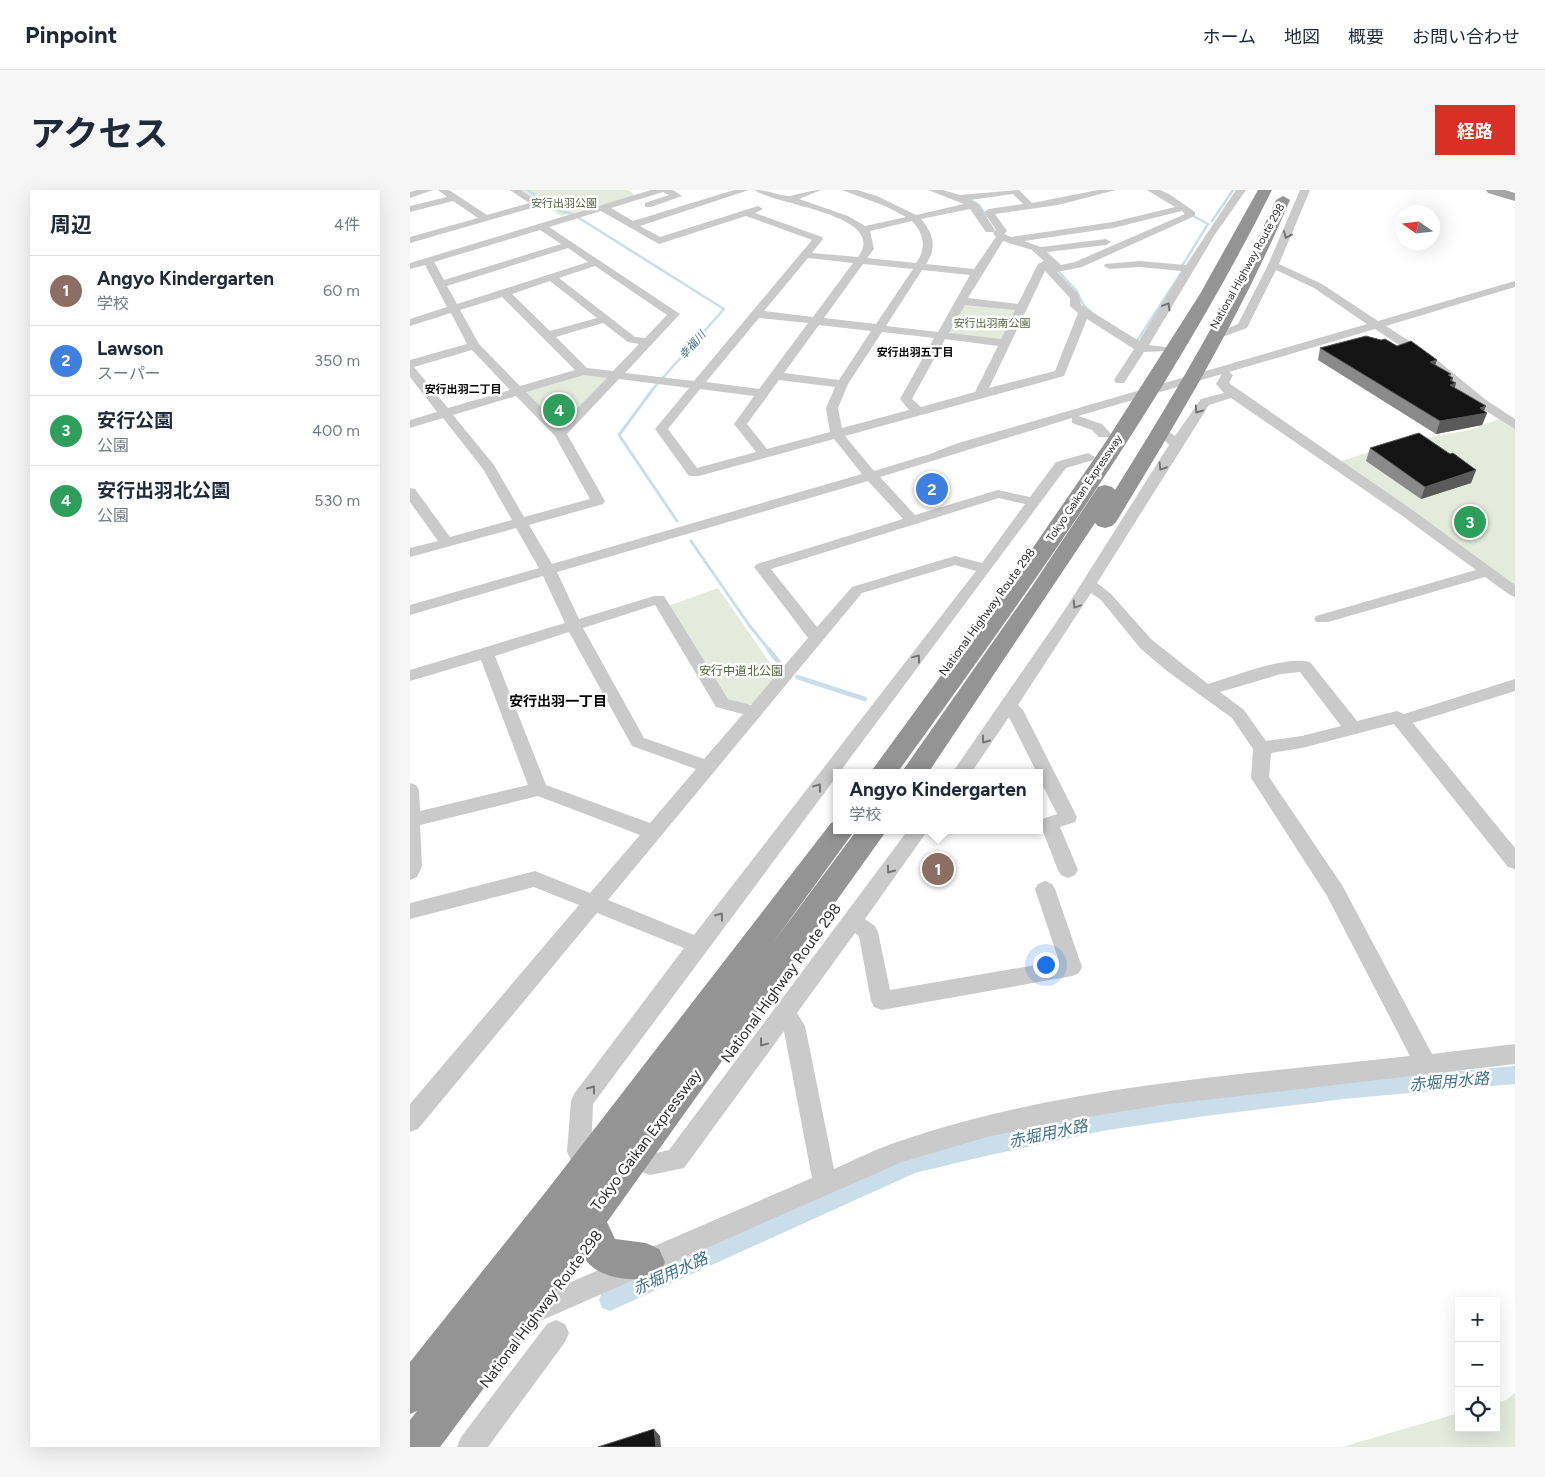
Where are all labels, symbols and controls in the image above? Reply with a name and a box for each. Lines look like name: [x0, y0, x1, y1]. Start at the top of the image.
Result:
text: Pinpoint: [25, 20, 117, 49]
text: ホーム: [1203, 26, 1256, 48]
text: 地図: [1284, 26, 1320, 48]
text: 概要: [1348, 26, 1384, 48]
text: お問い合わせ: [1412, 26, 1520, 48]
button: 経路: [1435, 105, 1515, 155]
text: アクセス: [30, 113, 168, 155]
park label: 安行出羽公園: [531, 197, 597, 210]
street label: National Highway Route 298: [1207, 201, 1288, 331]
north arrow: [1395, 205, 1440, 250]
text: 周辺: [50, 212, 92, 237]
text: 4件: [334, 215, 360, 234]
one-way arrow: [1283, 230, 1293, 239]
text: Angyo Kindergarten: [97, 267, 274, 290]
text: 1: [63, 281, 69, 300]
text: 60 m: [323, 281, 360, 300]
text: 学校: [97, 294, 129, 313]
one-way arrow: [1161, 302, 1171, 311]
park label: 安行出羽南公園: [954, 317, 1031, 330]
water label: 幸福川: [677, 328, 709, 362]
text: Lawson: [97, 337, 164, 360]
district label: 安行出羽五丁目: [877, 346, 954, 359]
text: 2: [61, 351, 71, 370]
text: 350 m: [314, 351, 360, 370]
text: スーパー: [97, 364, 161, 383]
district label: 安行出羽二丁目: [425, 383, 502, 396]
pin: 4: [543, 391, 575, 429]
one-way arrow: [1195, 404, 1204, 414]
text: 安行公園: [97, 409, 173, 432]
text: 3: [62, 421, 70, 440]
text: 400 m: [312, 421, 360, 440]
street label: Tokyo Gaikan Expressway: [1044, 432, 1125, 544]
text: 公園: [97, 436, 129, 455]
one-way arrow: [1159, 462, 1168, 471]
pin: 2: [916, 470, 948, 508]
text: 安行出羽北公園: [97, 479, 230, 502]
text: 4: [61, 491, 71, 510]
text: 530 m: [314, 491, 360, 510]
pin: 3: [1454, 503, 1486, 541]
text: 公園: [97, 506, 129, 525]
street label: National Highway Route 298: [936, 546, 1038, 678]
one-way arrow: [1073, 600, 1082, 609]
one-way arrow: [911, 654, 920, 664]
park label: 安行中道北公園: [699, 664, 783, 678]
district label: 安行出羽一丁目: [509, 693, 607, 710]
one-way arrow: [982, 734, 991, 744]
popup: [833, 769, 1043, 834]
text: Angyo Kindergarten: [850, 778, 1026, 801]
one-way arrow: [813, 784, 821, 793]
text: 学校: [850, 805, 882, 824]
pin: 1: [922, 850, 954, 888]
one-way arrow: [887, 864, 896, 874]
street label: National Highway Route 298: [717, 900, 845, 1066]
one-way arrow: [714, 913, 722, 922]
your location: [1033, 952, 1059, 978]
one-way arrow: [760, 1037, 769, 1047]
street label: Tokyo Gaikan Expressway: [587, 1066, 705, 1214]
water label: 赤堀用水路: [1408, 1068, 1492, 1094]
one-way arrow: [586, 1086, 594, 1095]
water label: 赤堀用水路: [1007, 1115, 1091, 1151]
street label: National Highway Route 298: [476, 1227, 606, 1391]
water label: 赤堀用水路: [630, 1248, 712, 1298]
map controls: [1455, 1297, 1500, 1432]
button: +: [1455, 1297, 1500, 1342]
button: −: [1455, 1342, 1500, 1387]
button: locate: [1455, 1387, 1500, 1432]

